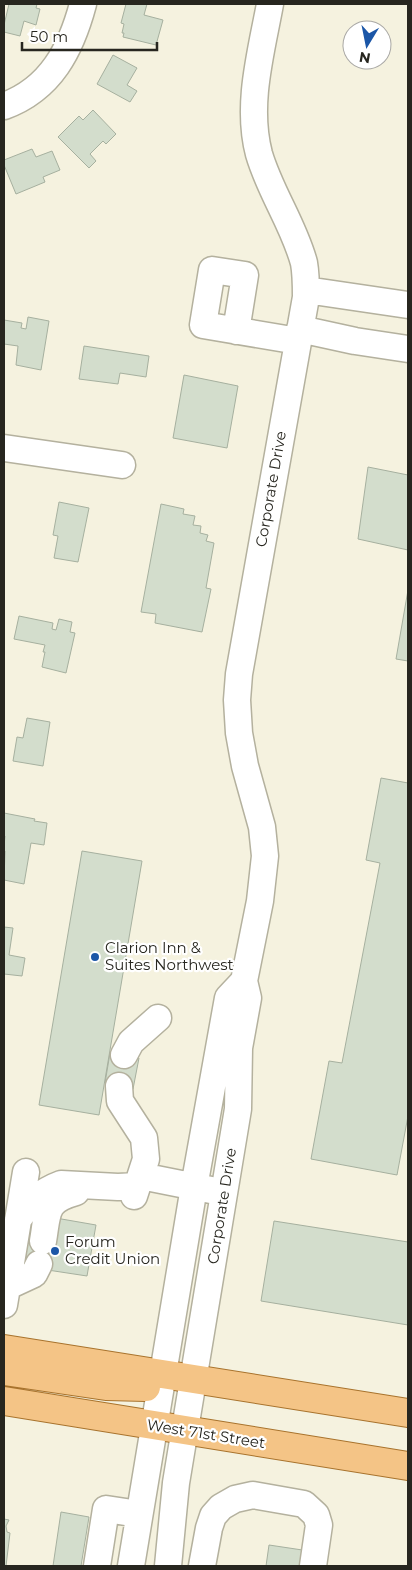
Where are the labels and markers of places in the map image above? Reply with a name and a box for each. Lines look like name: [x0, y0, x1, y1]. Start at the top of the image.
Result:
place label: Clarion Inn & Suites Northwest: [105, 938, 234, 974]
marker: Clarion Inn & Suites Northwest: [89, 951, 101, 963]
place label: Forum Credit Union: [65, 1232, 160, 1268]
marker: Forum Credit Union: [49, 1245, 61, 1257]

